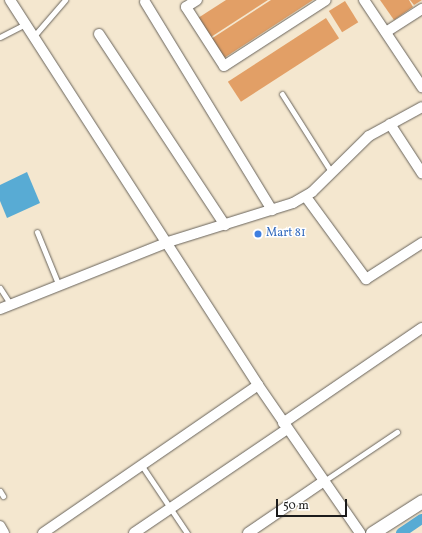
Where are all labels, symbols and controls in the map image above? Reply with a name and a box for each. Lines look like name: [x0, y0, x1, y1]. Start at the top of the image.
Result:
place label: Mart 81: [266, 227, 306, 241]
marker: Mart 81: [253, 229, 263, 239]
scale bar: [278, 491, 349, 517]
text: 50 m: [283, 498, 309, 514]

